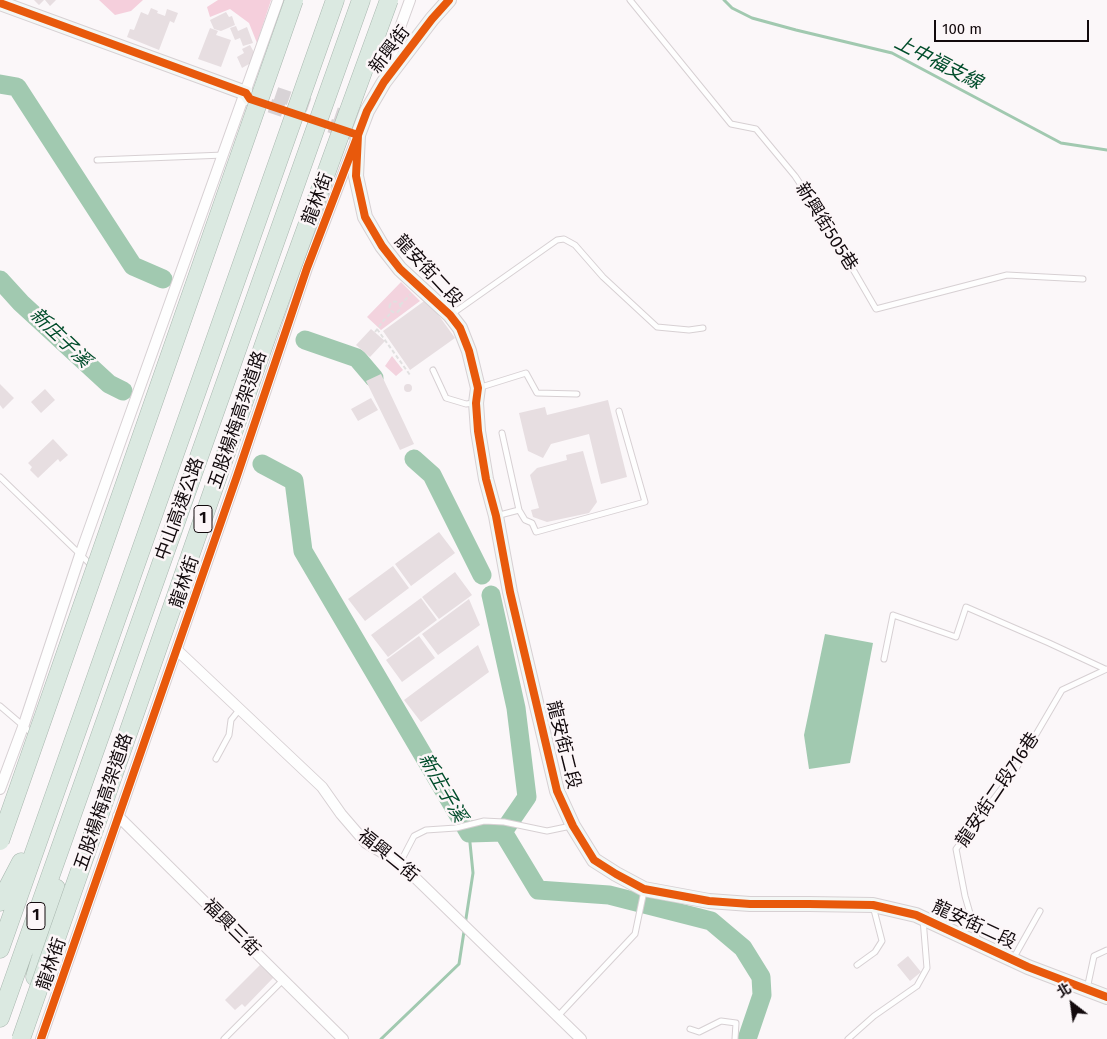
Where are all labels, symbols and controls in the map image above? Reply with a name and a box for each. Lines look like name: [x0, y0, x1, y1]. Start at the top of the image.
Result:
scale bar: [937, 10, 1092, 42]
text: 100 m: [942, 20, 982, 38]
street label: 新興街: [365, 22, 415, 78]
water label: 上中福支線: [891, 31, 985, 95]
street label: 龍林街: [298, 170, 338, 228]
street label: 新興街505巷: [790, 179, 862, 275]
street label: 龍安街二段: [389, 231, 467, 311]
water label: 新庄子溪: [25, 303, 95, 373]
street label: 五股楊梅高架道路: [204, 348, 272, 492]
street label: 中山高速公路: [151, 455, 209, 563]
road number: 1: [194, 506, 212, 532]
street label: 龍林街: [166, 553, 204, 611]
street label: 龍安街二段: [542, 699, 584, 791]
street label: 龍安街二段716巷: [952, 729, 1044, 851]
street label: 五股楊梅高架道路: [70, 730, 138, 874]
water label: 新庄子溪: [413, 749, 471, 827]
street label: 福興二街: [353, 825, 423, 887]
street label: 福興三街: [198, 895, 264, 961]
street label: 龍安街二段: [929, 896, 1019, 954]
road number: 1: [27, 902, 45, 929]
street label: 龍林街: [33, 935, 71, 993]
north arrow: [1047, 979, 1097, 1029]
text: 北: [1054, 980, 1075, 1001]

